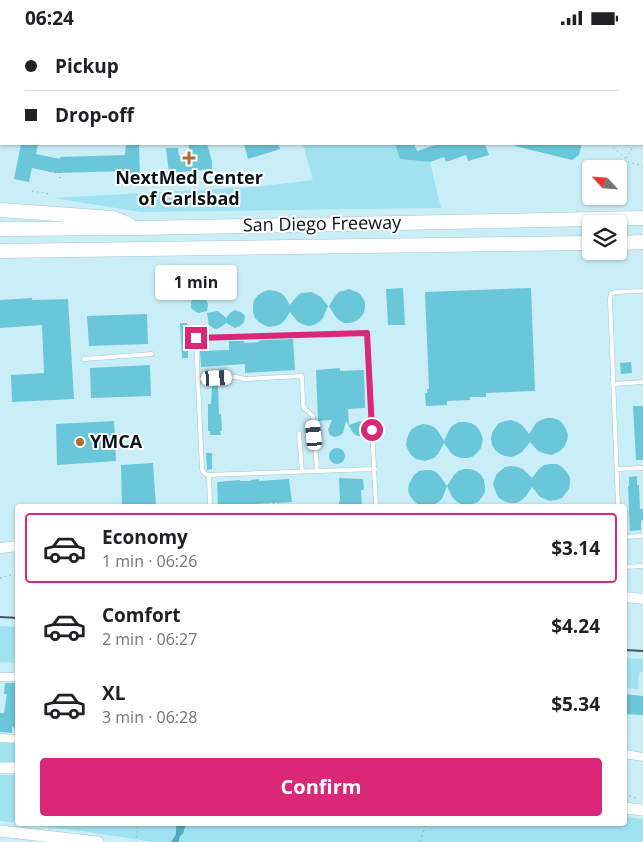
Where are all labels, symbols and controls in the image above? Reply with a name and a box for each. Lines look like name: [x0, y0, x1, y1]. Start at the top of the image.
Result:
text: 06:24: [25, 5, 74, 31]
text: Pickup: [55, 53, 119, 79]
text: Drop-off: [55, 102, 134, 128]
marker: NextMed Center of Carlsbad: [182, 151, 196, 165]
north arrow: [582, 160, 628, 205]
map controls: [582, 160, 627, 260]
place label: NextMed Center of Carlsbad: [115, 165, 263, 210]
street label: San Diego Freeway: [243, 210, 402, 236]
button: layers: [582, 215, 627, 260]
callout: 1 min: [155, 265, 237, 301]
text: 1 min: [174, 271, 218, 293]
route end: [185, 327, 207, 349]
car: [201, 370, 232, 386]
car: [305, 419, 322, 451]
route start: [361, 419, 383, 441]
place label: YMCA: [90, 429, 143, 453]
marker: YMCA: [74, 436, 86, 448]
text: Economy: [102, 524, 188, 550]
icon: car: [42, 526, 87, 571]
text: $3.14: [551, 535, 600, 561]
text: 1 min · 06:26: [102, 550, 197, 572]
text: Comfort: [102, 602, 181, 628]
icon: car: [42, 604, 87, 649]
text: $4.24: [551, 613, 600, 639]
text: 2 min · 06:27: [102, 628, 197, 650]
text: XL: [102, 680, 125, 706]
icon: car: [42, 682, 87, 727]
text: $5.34: [551, 691, 600, 717]
text: 3 min · 06:28: [102, 706, 197, 728]
button: Confirm: [40, 758, 602, 816]

